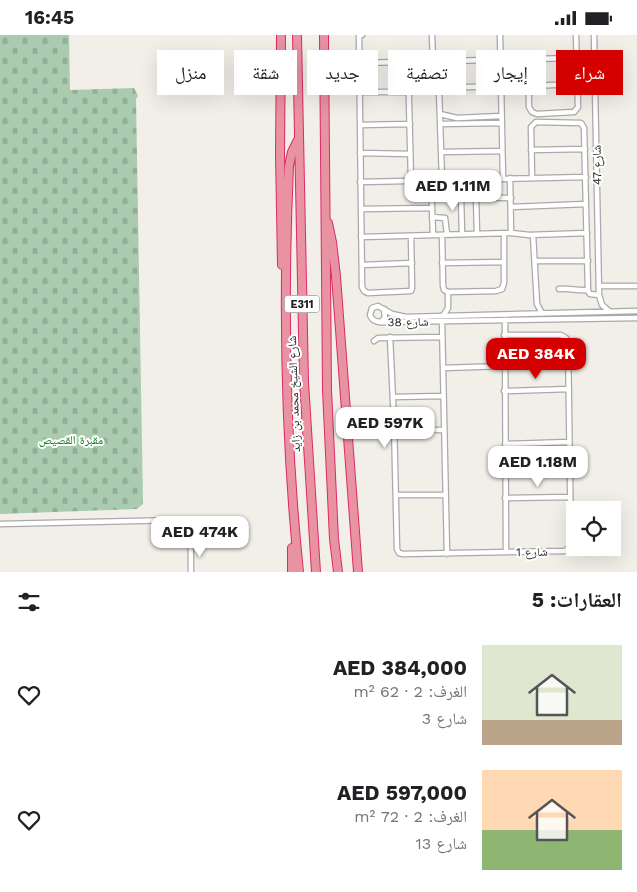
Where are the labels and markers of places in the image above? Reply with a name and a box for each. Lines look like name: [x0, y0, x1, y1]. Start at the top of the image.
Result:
pin: AED 1.11M: [396, 169, 510, 212]
pin: AED 384K: [484, 337, 588, 380]
pin: AED 597K: [333, 407, 437, 449]
pin: AED 1.18M: [481, 445, 595, 488]
pin: AED 474K: [148, 515, 252, 558]

